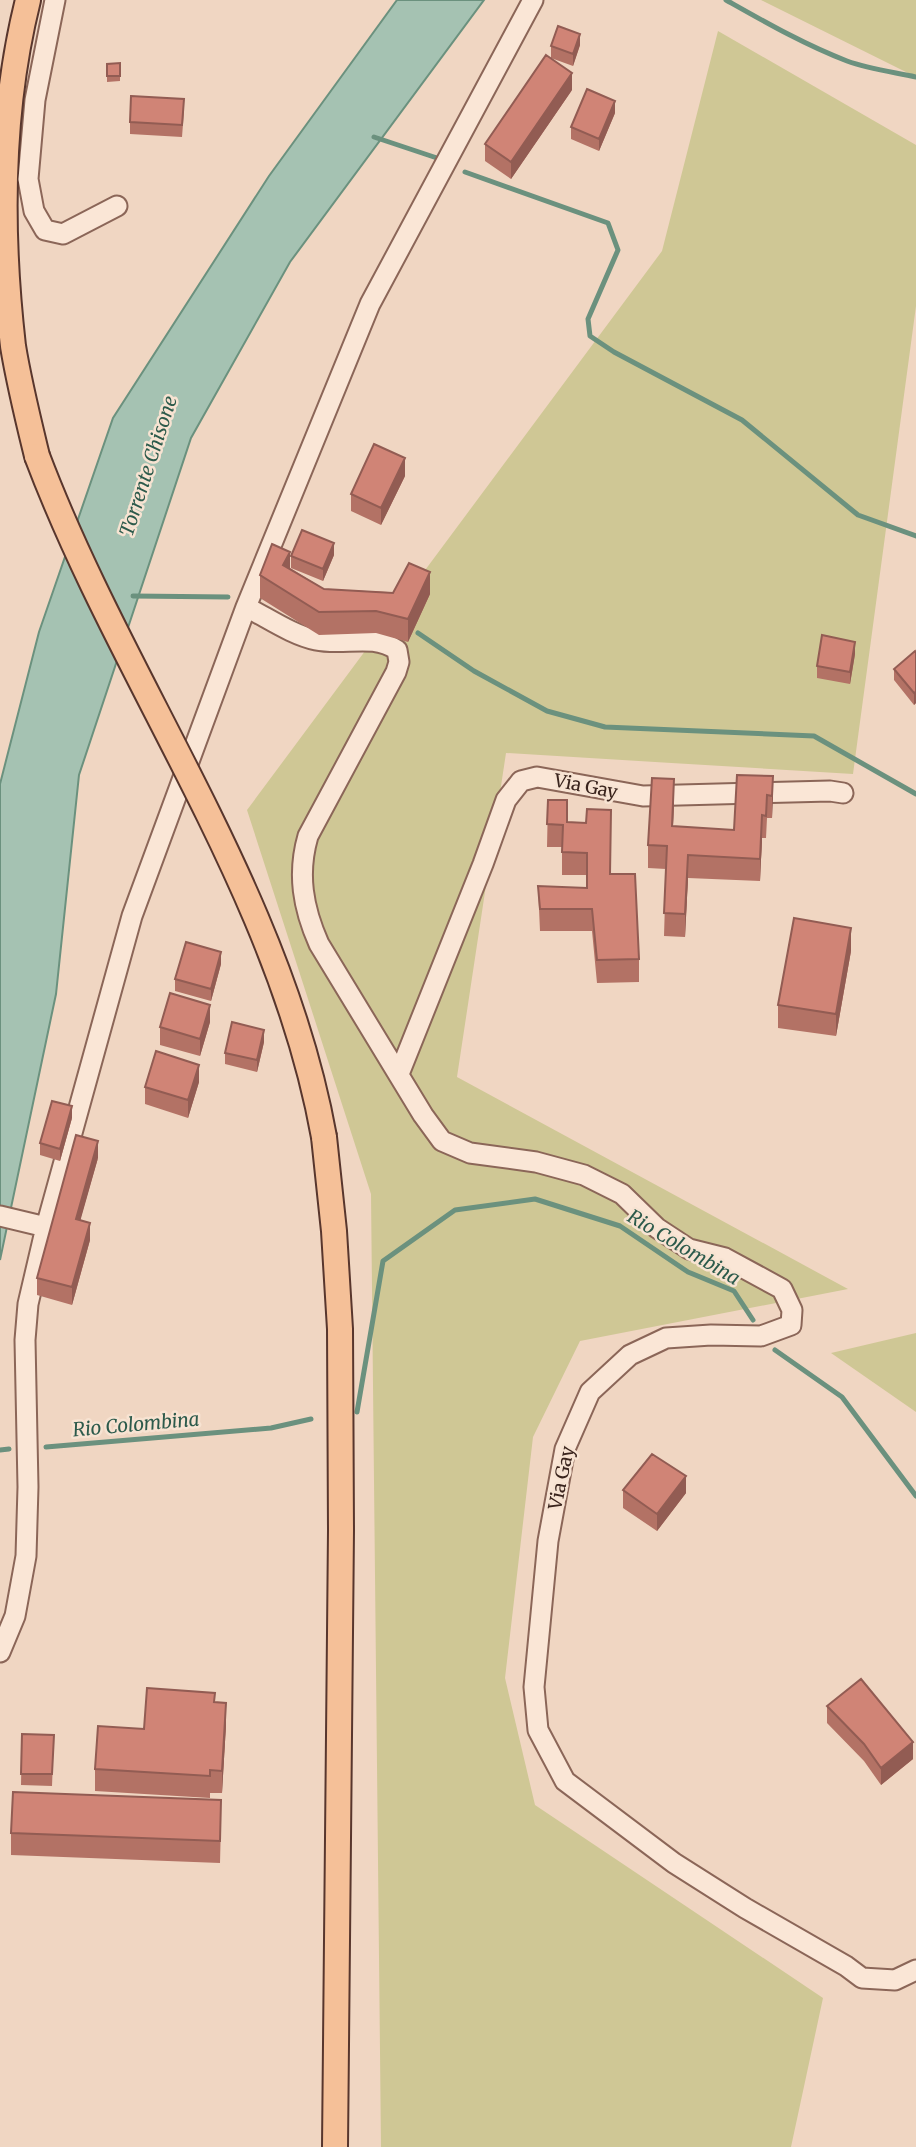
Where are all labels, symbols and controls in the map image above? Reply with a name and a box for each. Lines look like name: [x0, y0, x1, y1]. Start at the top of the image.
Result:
water label: Torrente Chisone: [114, 392, 182, 539]
street label: Via Gay: [551, 768, 620, 804]
water label: Rio Colombina: [623, 1204, 745, 1290]
water label: Rio Colombina: [72, 1407, 200, 1441]
street label: Via Gay: [543, 1444, 579, 1513]

